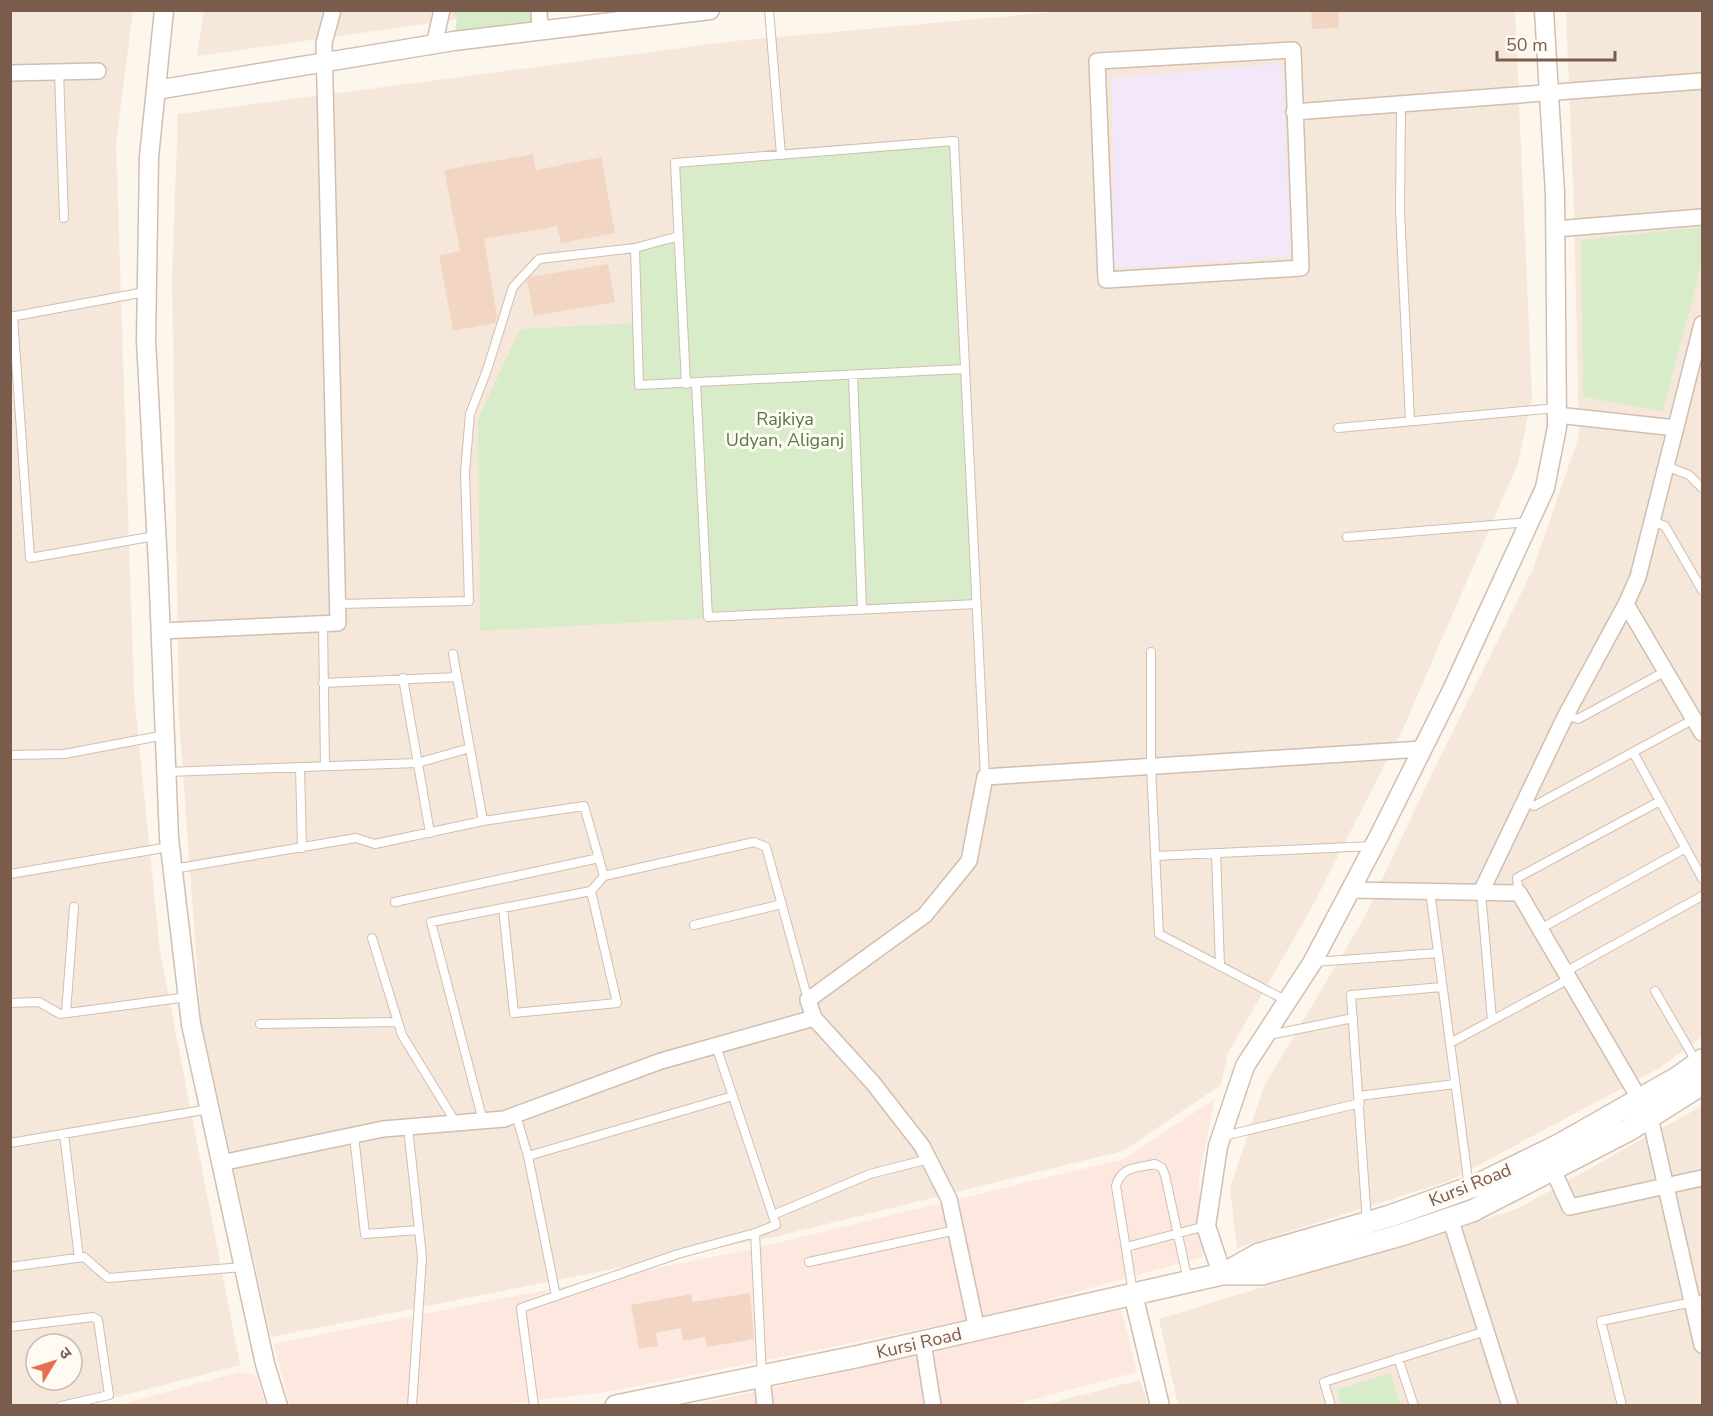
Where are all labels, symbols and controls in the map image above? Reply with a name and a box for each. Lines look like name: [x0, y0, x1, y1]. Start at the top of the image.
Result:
scale bar: [1497, 24, 1616, 62]
text: 50 m: [1506, 33, 1548, 57]
park label: Rajkiya Udyan, Aliganj: [726, 407, 844, 452]
street label: Kursi Road: [1425, 1158, 1515, 1212]
street label: Kursi Road: [874, 1322, 964, 1364]
north arrow: [24, 1332, 84, 1392]
text: उ: [53, 1343, 77, 1364]

